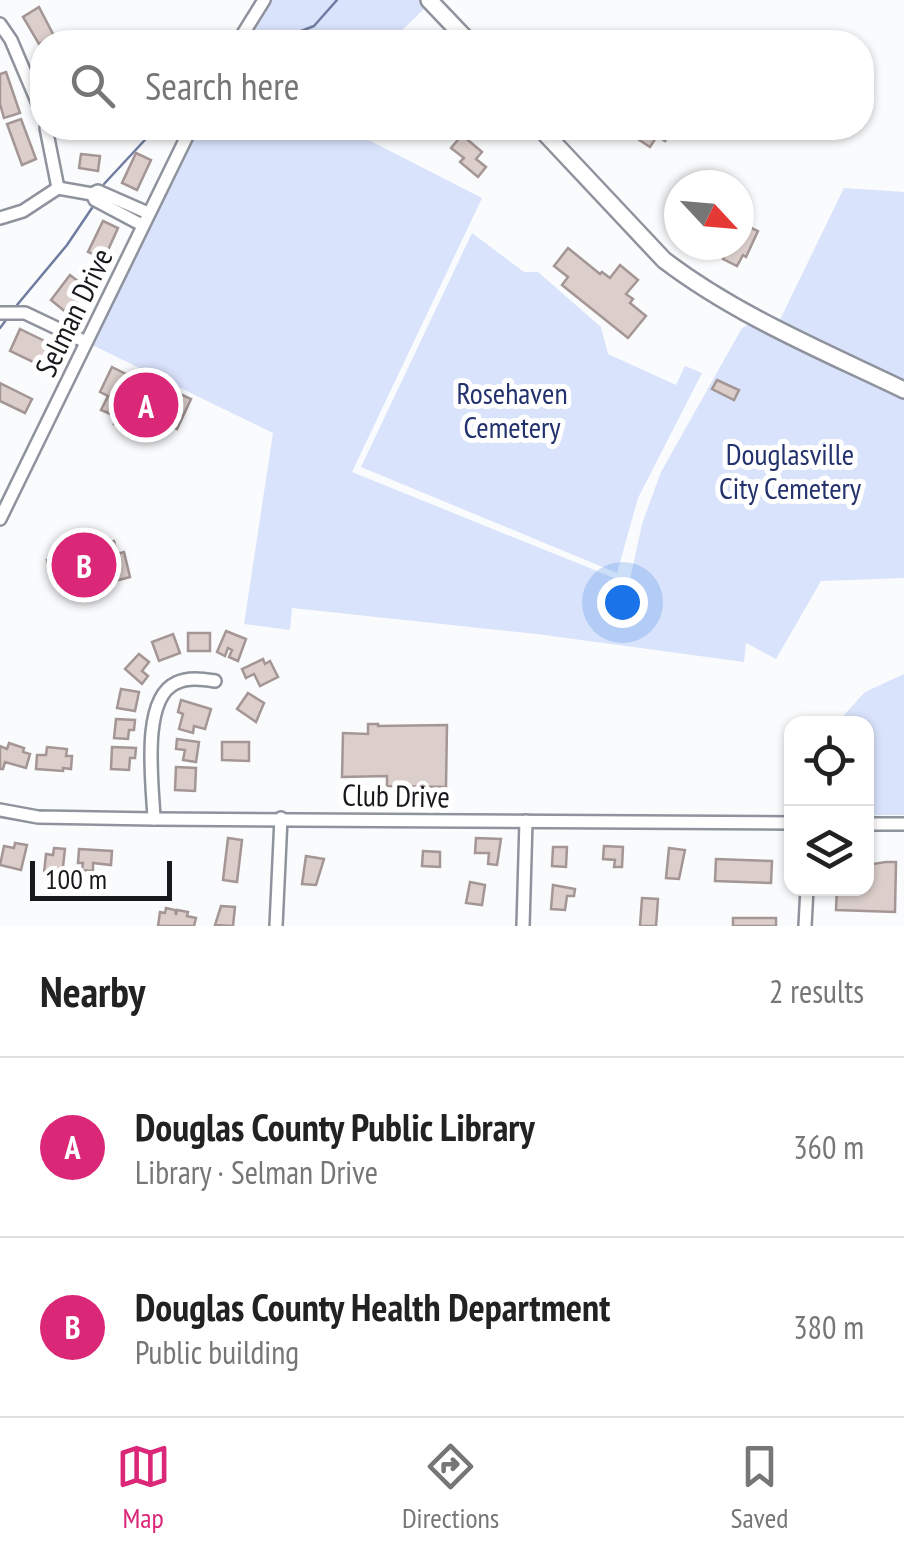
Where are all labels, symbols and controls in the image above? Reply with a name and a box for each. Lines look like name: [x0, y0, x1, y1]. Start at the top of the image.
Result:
search box: [30, 30, 874, 140]
icon: search: [65, 58, 120, 113]
text: Search here: [145, 61, 299, 110]
north arrow: [664, 170, 754, 260]
street label: Selman Drive: [25, 242, 121, 382]
pin: A: [114, 368, 178, 442]
park label: Rosehaven Cemetery: [456, 373, 568, 446]
park label: Douglasville City Cemetery: [719, 434, 862, 507]
pin: B: [52, 528, 116, 602]
your location: [597, 577, 648, 628]
map controls: [784, 716, 874, 896]
button: locate: [784, 716, 874, 806]
street label: Club Drive: [342, 775, 450, 815]
button: layers: [784, 806, 874, 896]
scale bar: [30, 856, 172, 900]
text: 100 m: [45, 860, 107, 897]
text: Nearby: [40, 964, 145, 1019]
text: 2 results: [769, 970, 864, 1012]
text: Douglas County Public Library: [135, 1102, 535, 1151]
text: A: [64, 1126, 81, 1168]
text: 360 m: [793, 1126, 864, 1168]
text: Library · Selman Drive: [135, 1151, 378, 1193]
text: Douglas County Health Department: [135, 1282, 610, 1331]
text: B: [65, 1306, 80, 1348]
text: 380 m: [793, 1306, 864, 1348]
text: Public building: [135, 1331, 299, 1373]
tab: Map: [116, 1439, 171, 1536]
tab: Directions: [402, 1439, 499, 1536]
tab: Saved: [731, 1439, 788, 1536]

